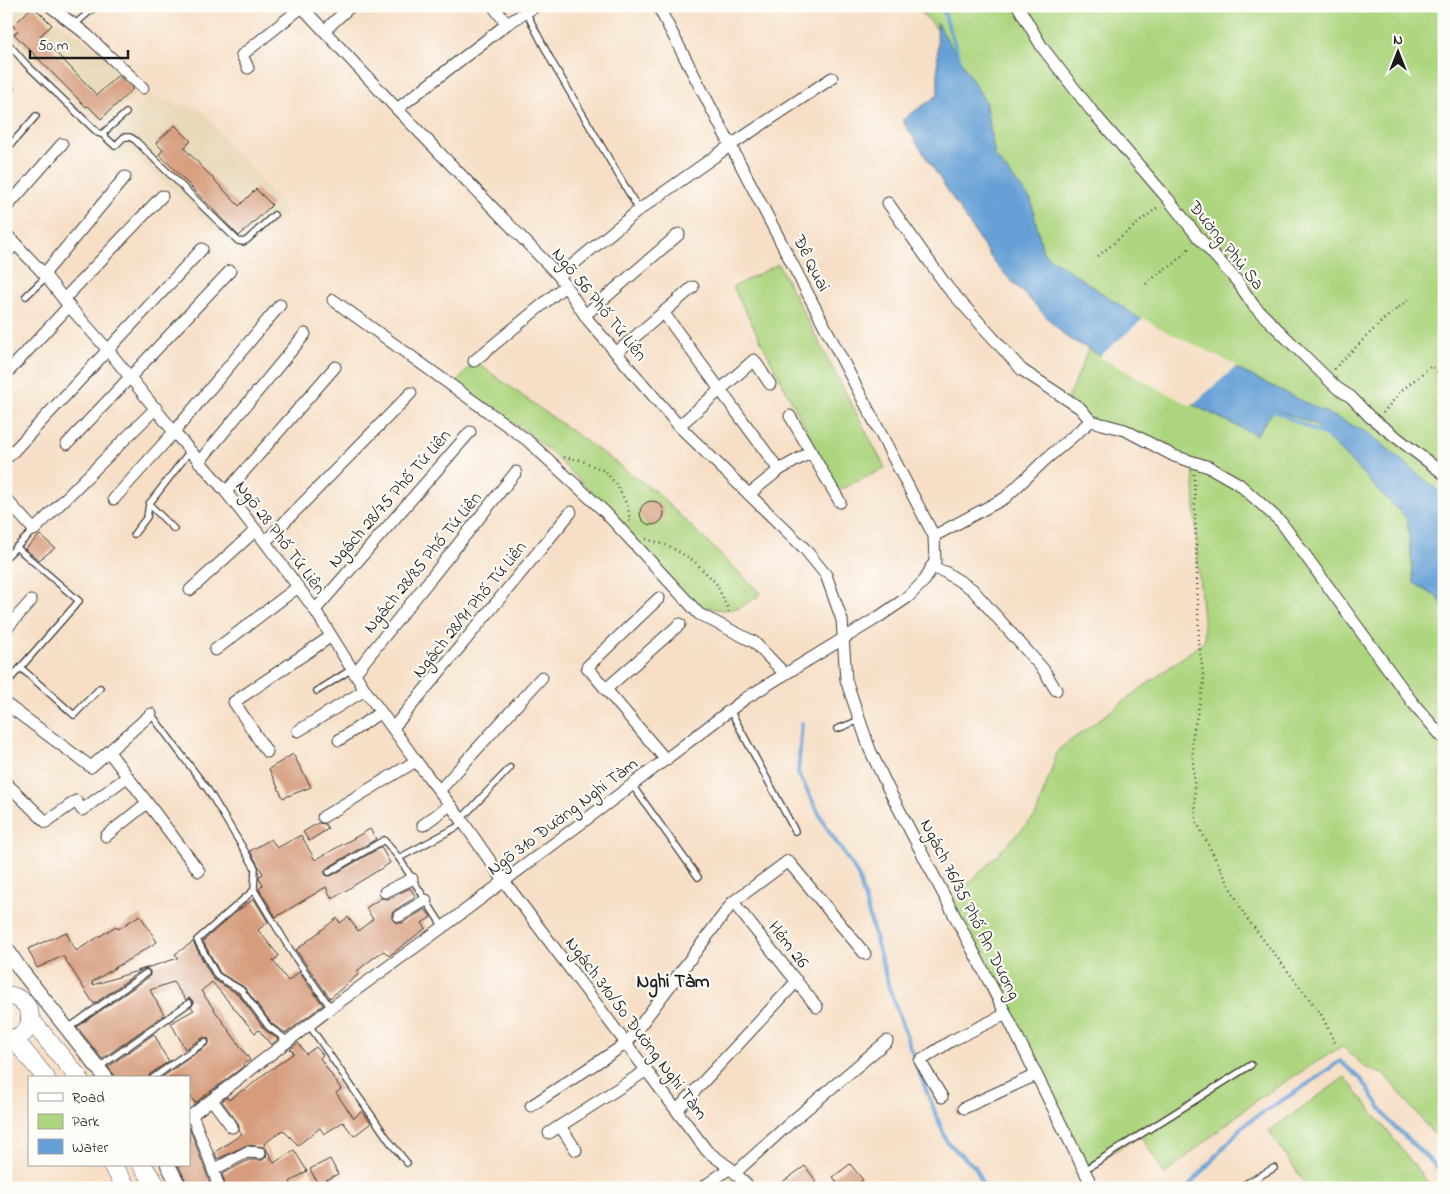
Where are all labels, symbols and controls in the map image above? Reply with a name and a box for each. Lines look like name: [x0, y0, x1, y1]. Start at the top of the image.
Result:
scale bar: [30, 28, 128, 60]
north arrow: [1372, 28, 1422, 78]
text: N: [1393, 30, 1403, 51]
text: 50 m: [38, 35, 69, 57]
street label: Đường Phù Sa: [1180, 195, 1270, 297]
street label: Đê Quai: [784, 230, 836, 297]
street label: Ngõ 56 Phố Tứ Liên: [544, 243, 652, 368]
street label: Ngách 28/75 Phố Tứ Liên: [323, 424, 459, 575]
street label: Ngõ 28 Phố Tứ Liên: [227, 476, 331, 601]
street label: Ngách 28/85 Phố Tứ Liên: [358, 487, 490, 640]
street label: Ngách 28/91 Phố Tứ Liên: [407, 536, 535, 685]
street label: Ngõ 310 Đường Nghi Tàm: [482, 752, 645, 884]
street label: Ngách 76/35 Phố An Dương: [911, 815, 1026, 1005]
street label: Hẻm 26: [761, 916, 814, 975]
street label: Ngách 310/50 Đường Nghi Tàm: [557, 932, 713, 1127]
district label: Nghi Tàm: [636, 969, 710, 998]
legend: [28, 1076, 190, 1166]
text: Road: [72, 1087, 105, 1109]
text: Park: [72, 1111, 100, 1133]
text: Water: [72, 1137, 108, 1159]

